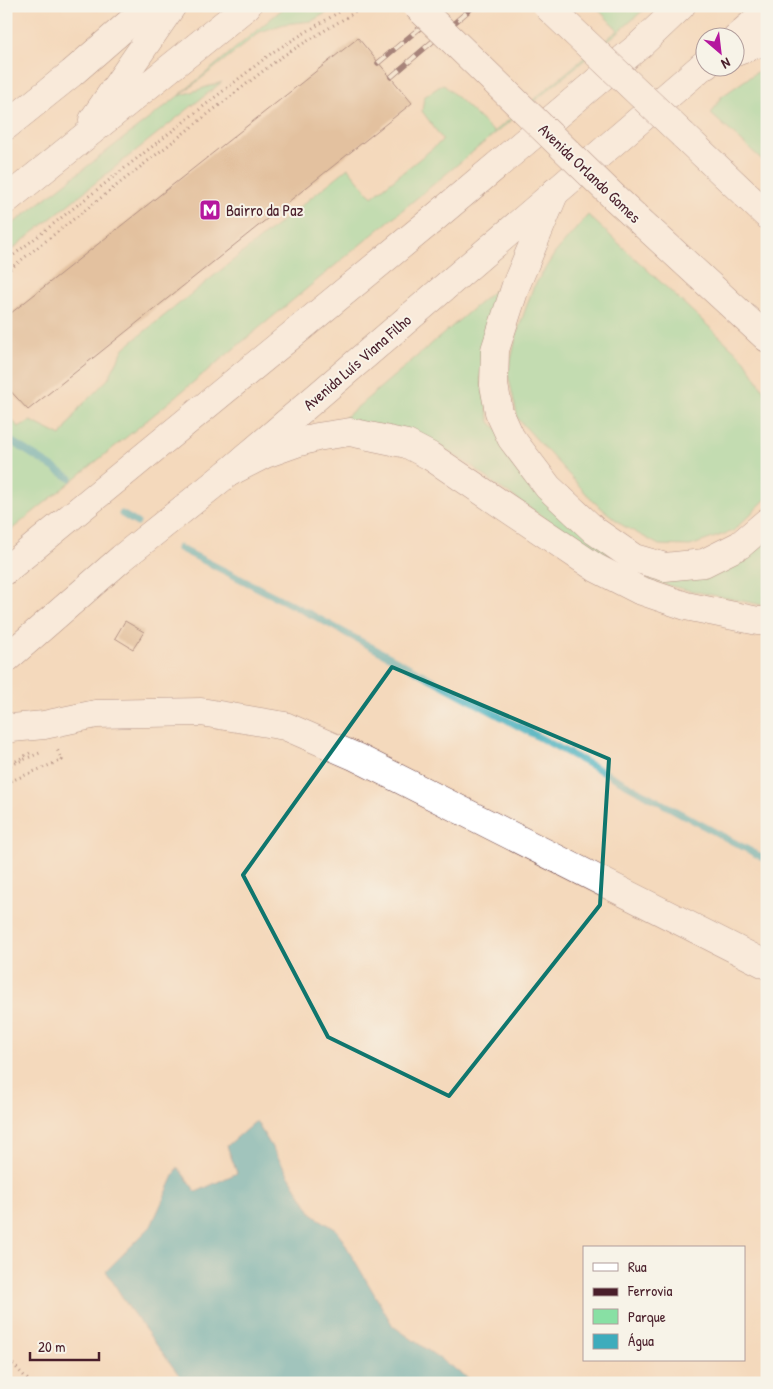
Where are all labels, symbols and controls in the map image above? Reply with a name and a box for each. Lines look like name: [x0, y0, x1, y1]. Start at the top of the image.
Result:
north arrow: [696, 28, 746, 78]
text: N: [718, 54, 734, 74]
street label: Avenida Orlando Gomes: [534, 118, 646, 228]
metro station icon: Bairro da Paz: [198, 198, 222, 222]
place label: Bairro da Paz: [226, 199, 304, 221]
street label: Avenida Luís Viana Filho: [298, 309, 416, 415]
legend: [583, 1246, 746, 1362]
text: Rua: [628, 1256, 647, 1277]
text: Ferrovia: [627, 1280, 673, 1301]
text: Parque: [628, 1306, 666, 1327]
scale bar: [30, 1329, 99, 1361]
text: Água: [628, 1330, 654, 1351]
text: 20 m: [38, 1336, 65, 1357]

